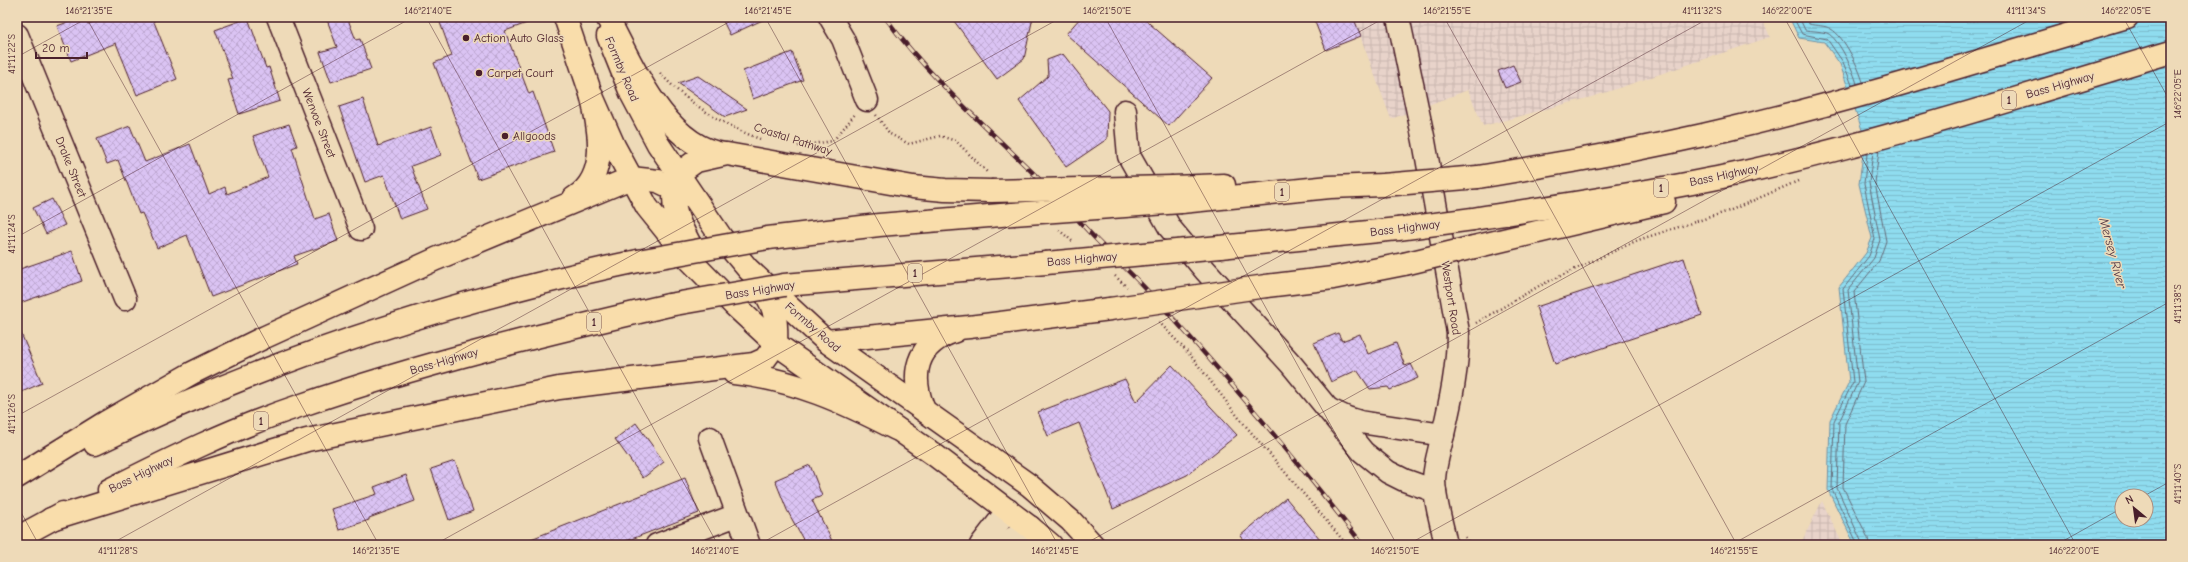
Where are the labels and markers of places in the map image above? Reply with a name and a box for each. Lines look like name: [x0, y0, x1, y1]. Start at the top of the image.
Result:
place label: Action Auto Glass: [474, 31, 564, 45]
marker: Action Auto Glass: [461, 33, 471, 43]
place label: Carpet Court: [487, 66, 554, 80]
marker: Carpet Court: [474, 68, 484, 78]
place label: Allgoods: [513, 129, 556, 143]
marker: Allgoods: [500, 131, 510, 141]

